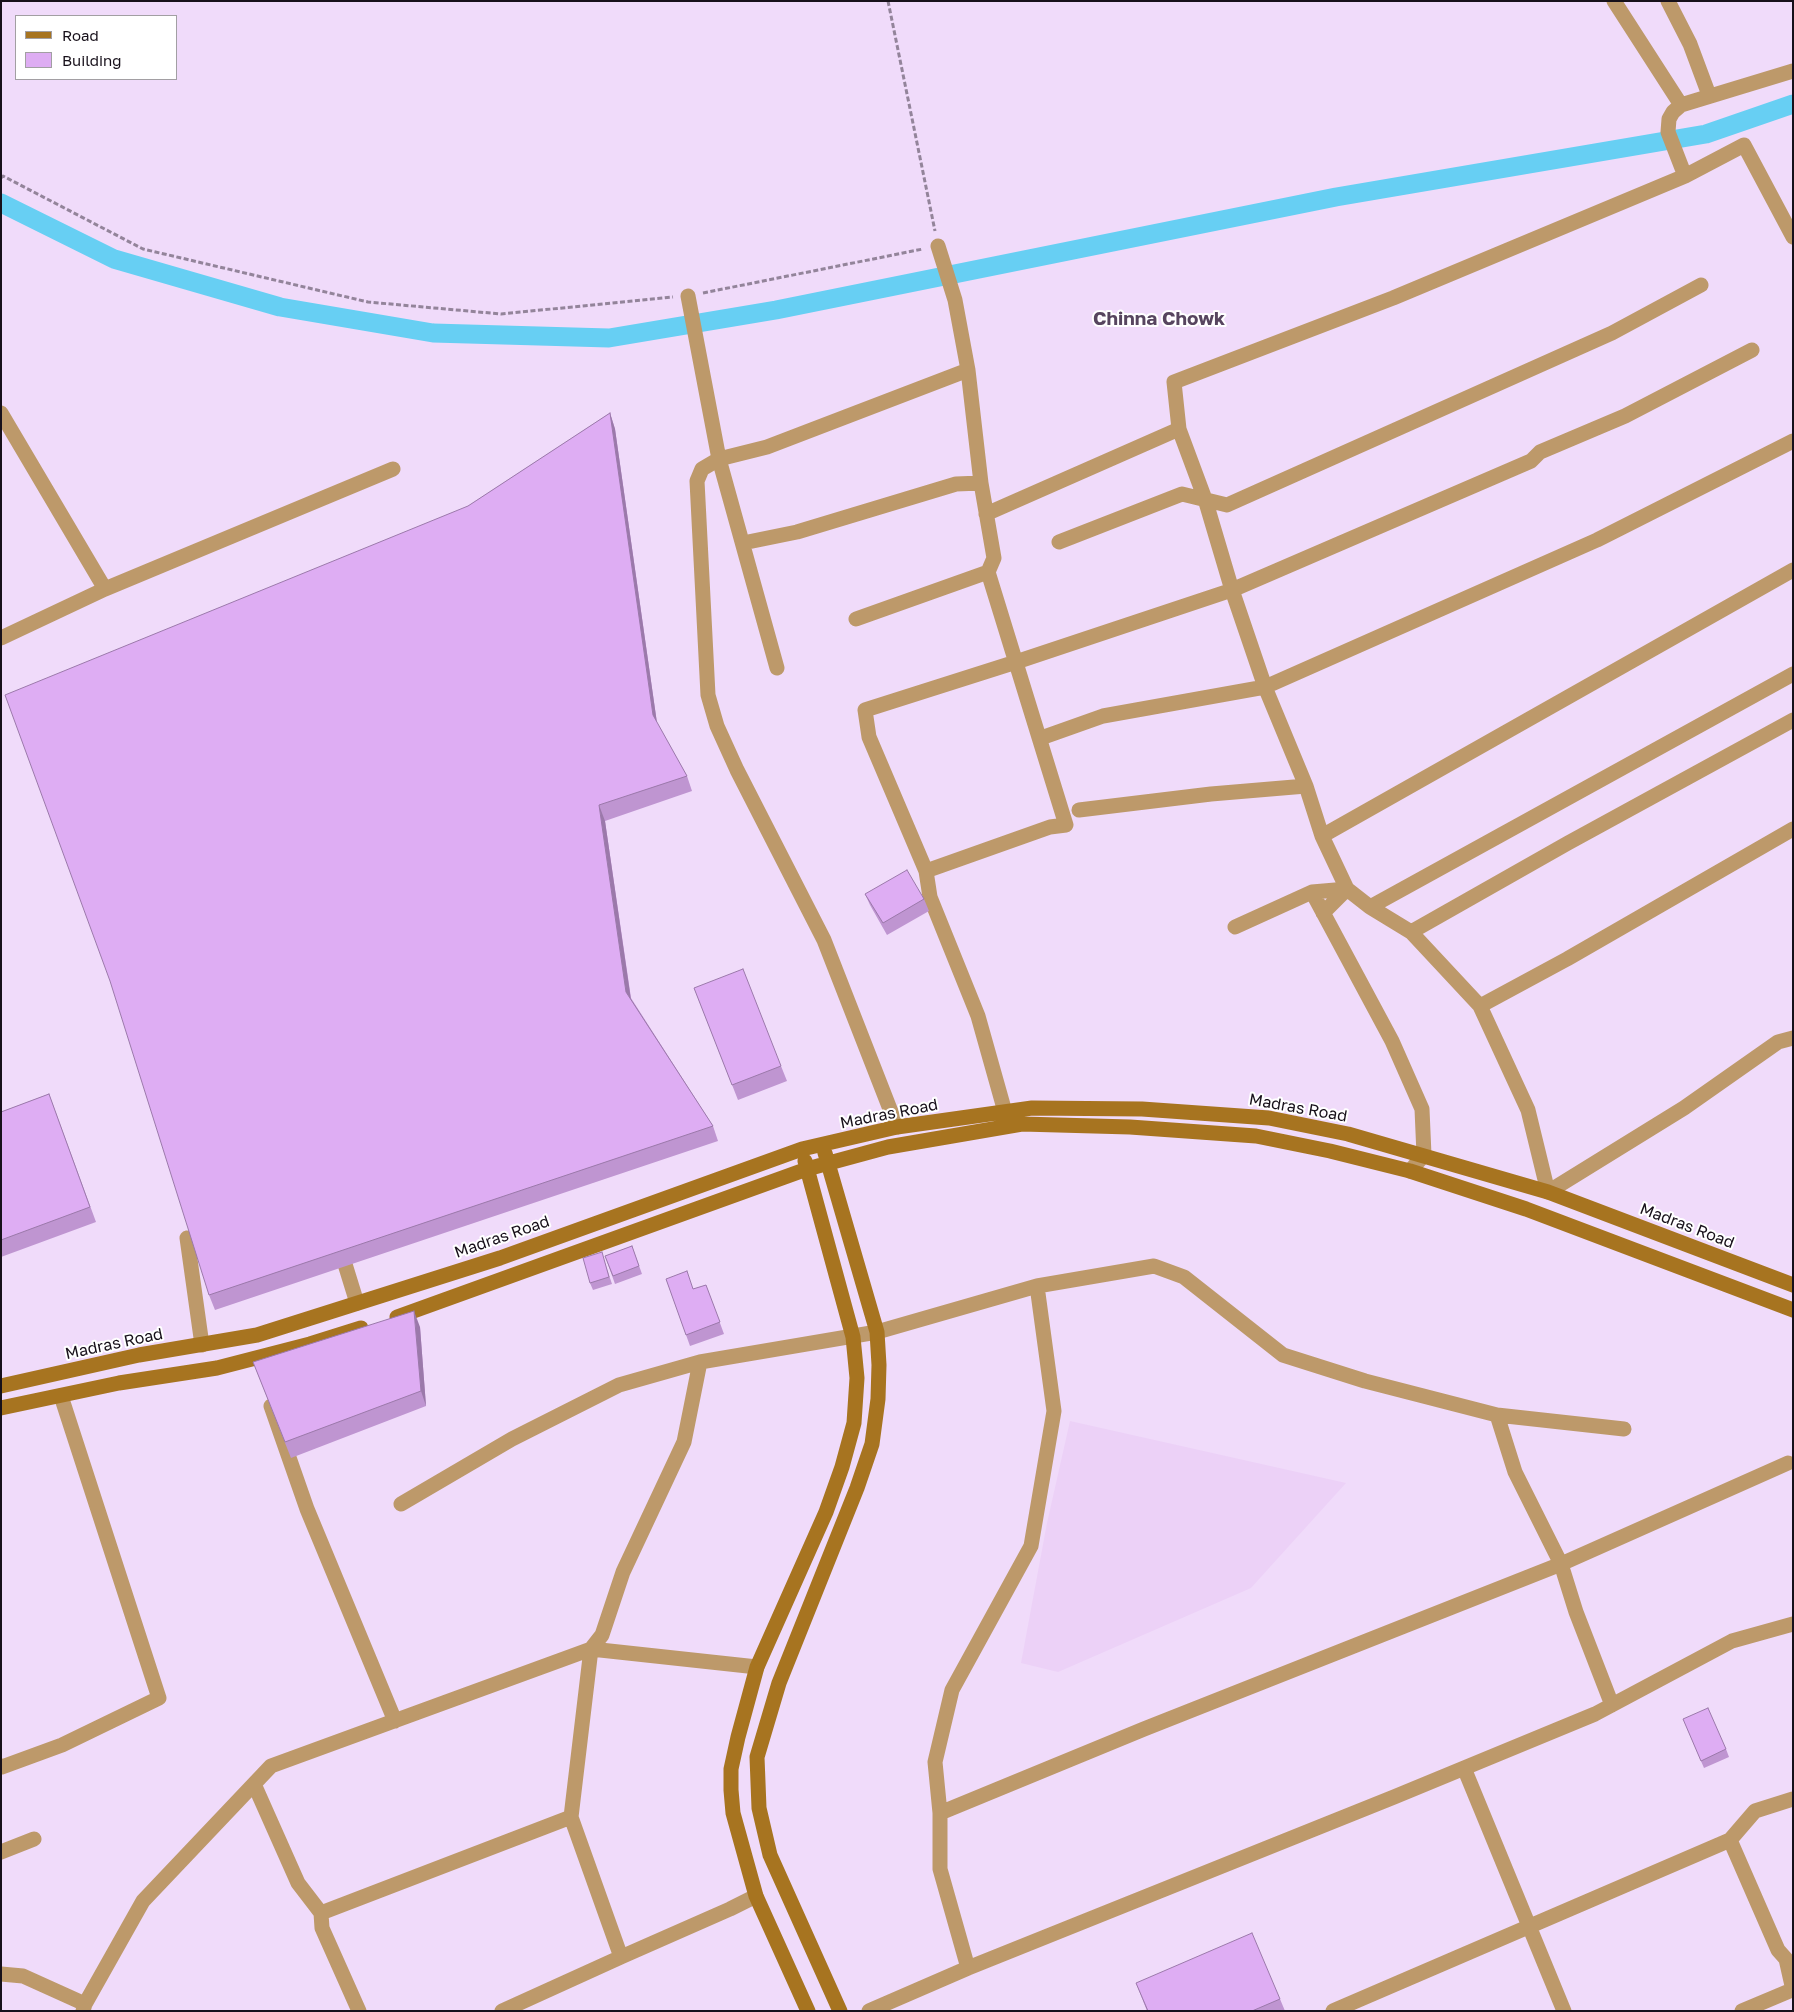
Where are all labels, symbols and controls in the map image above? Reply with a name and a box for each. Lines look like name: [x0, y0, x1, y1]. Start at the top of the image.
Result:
legend: [15, 15, 178, 80]
text: Road: [62, 26, 99, 44]
text: Building: [62, 51, 122, 69]
district label: Chinna Chowk: [1093, 308, 1225, 330]
street label: Madras Road: [1247, 1090, 1349, 1126]
street label: Madras Road: [838, 1095, 940, 1133]
street label: Madras Road: [1637, 1199, 1737, 1253]
street label: Madras Road: [452, 1212, 552, 1262]
street label: Madras Road: [63, 1324, 165, 1364]

